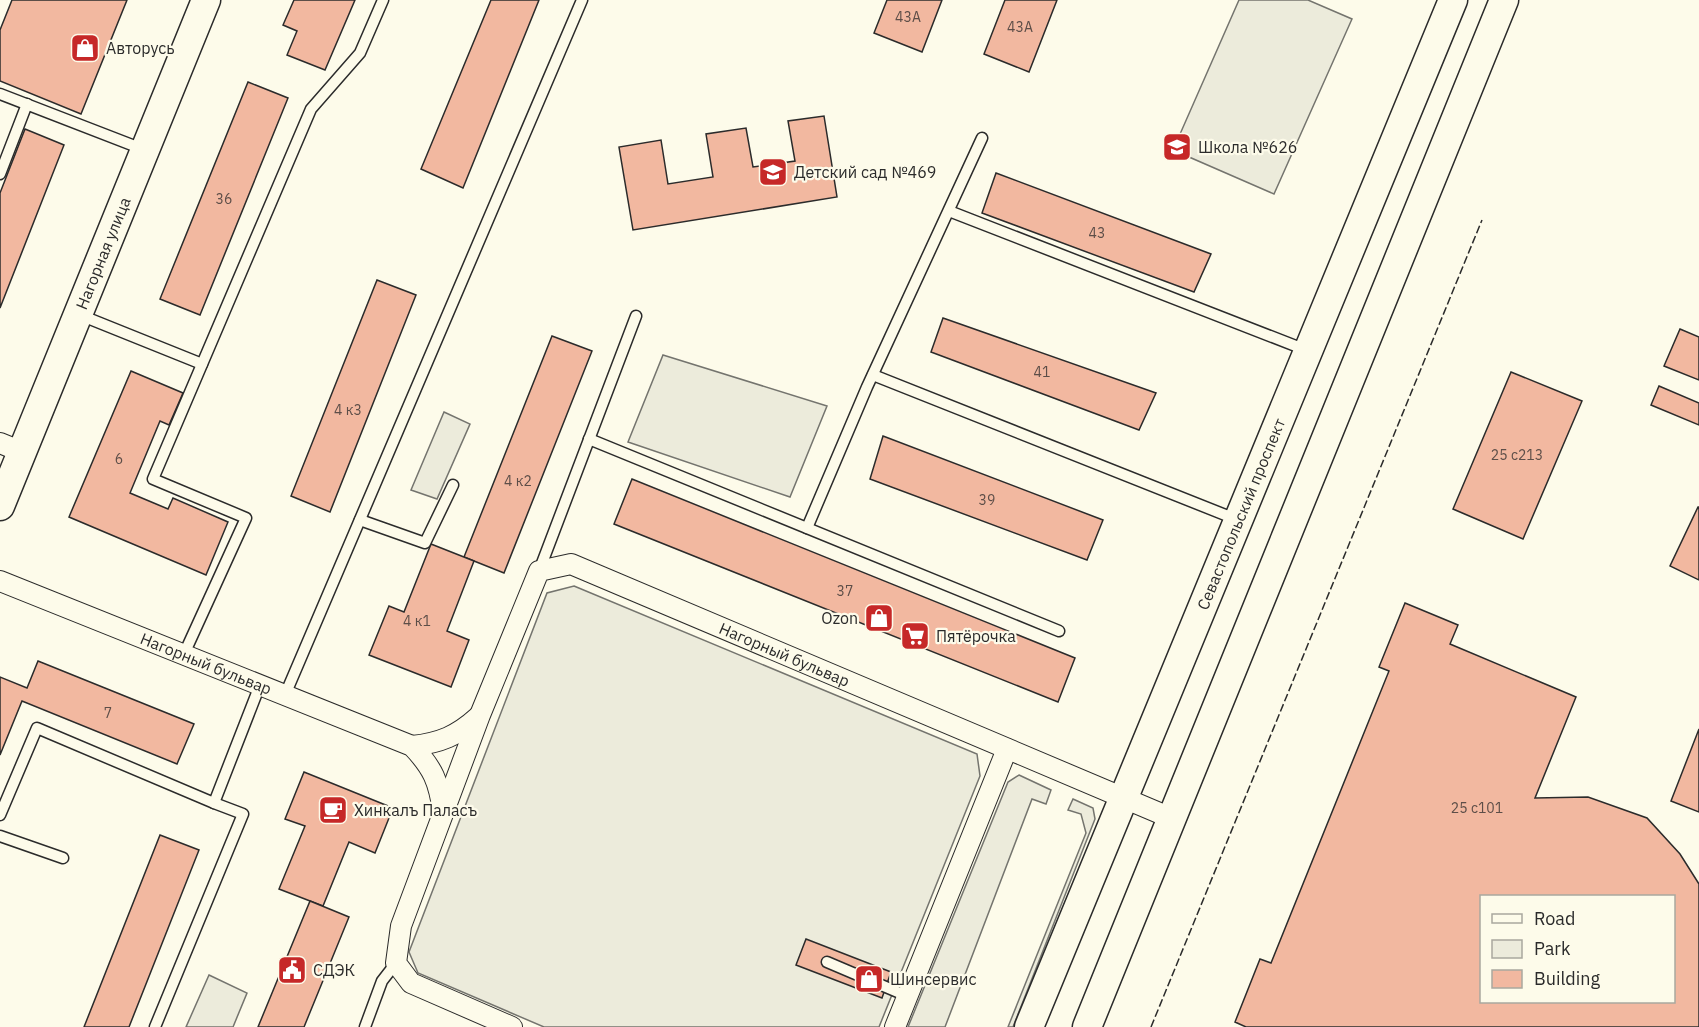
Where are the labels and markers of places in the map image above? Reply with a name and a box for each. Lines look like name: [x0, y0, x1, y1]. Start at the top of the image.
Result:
shop icon: Авторусь: [69, 32, 101, 64]
place label: Авторусь: [106, 38, 175, 58]
school or university icon: Школа №626: [1161, 131, 1193, 163]
place label: Школа №626: [1198, 137, 1297, 157]
school or university icon: Детский сад №469: [757, 156, 789, 188]
place label: Детский сад №469: [794, 162, 936, 182]
shop icon: Ozon: [863, 602, 895, 634]
place label: Ozon: [821, 608, 858, 628]
supermarket icon: Пятёрочка: [899, 620, 931, 652]
place label: Пятёрочка: [936, 626, 1016, 646]
cafe icon: Хинкалъ Паласъ: [317, 794, 349, 826]
place label: Хинкалъ Паласъ: [354, 800, 477, 820]
public building icon: СДЭК: [276, 954, 308, 986]
place label: СДЭК: [313, 960, 355, 980]
shop icon: Шинсервис: [853, 963, 885, 995]
place label: Шинсервис: [890, 969, 977, 989]

